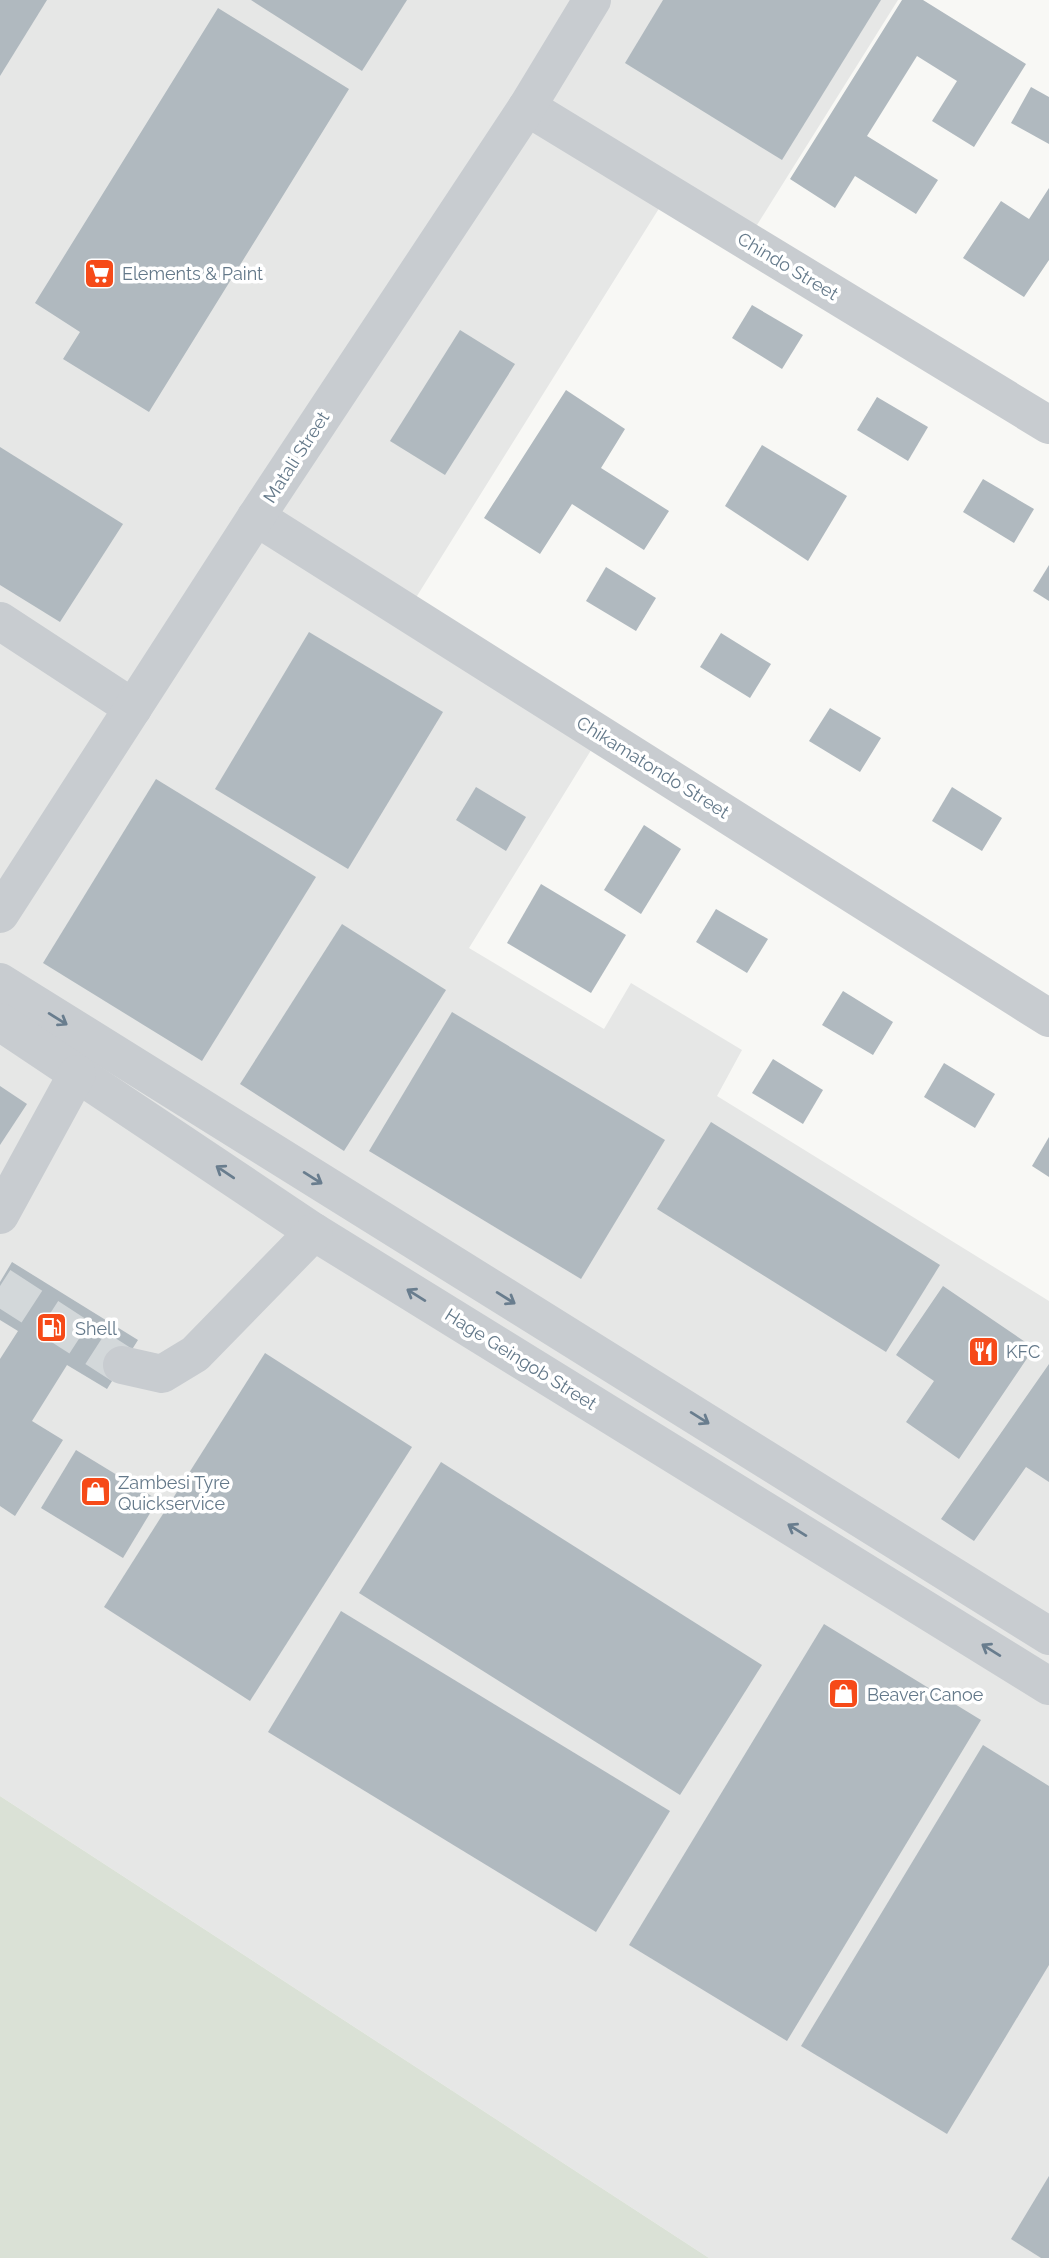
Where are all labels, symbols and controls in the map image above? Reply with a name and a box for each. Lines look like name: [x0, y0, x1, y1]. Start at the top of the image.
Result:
street label: Chindo Street: [734, 228, 842, 304]
supermarket icon: Elements & Paint: [82, 256, 116, 290]
place label: Elements & Paint: [122, 263, 263, 284]
street label: Matali Street: [259, 407, 333, 507]
street label: Chikamatondo Street: [573, 712, 733, 822]
one-way arrow: [48, 1011, 67, 1026]
one-way arrow: [216, 1165, 235, 1179]
one-way arrow: [303, 1171, 323, 1185]
one-way arrow: [407, 1287, 427, 1301]
one-way arrow: [496, 1292, 516, 1306]
street label: Hage Geingob Street: [441, 1304, 601, 1414]
fuel station icon: Shell: [35, 1311, 69, 1345]
place label: Shell: [75, 1318, 117, 1339]
restaurant icon: KFC: [966, 1334, 1000, 1368]
place label: KFC: [1006, 1341, 1040, 1362]
one-way arrow: [689, 1412, 709, 1426]
place label: Zambesi Tyre Quickservice: [118, 1472, 230, 1514]
shop icon: Zambesi Tyre Quickservice: [78, 1475, 112, 1509]
one-way arrow: [788, 1523, 808, 1537]
one-way arrow: [981, 1643, 1001, 1657]
shop icon: Beaver Canoe: [827, 1677, 861, 1711]
place label: Beaver Canoe: [867, 1684, 984, 1705]

